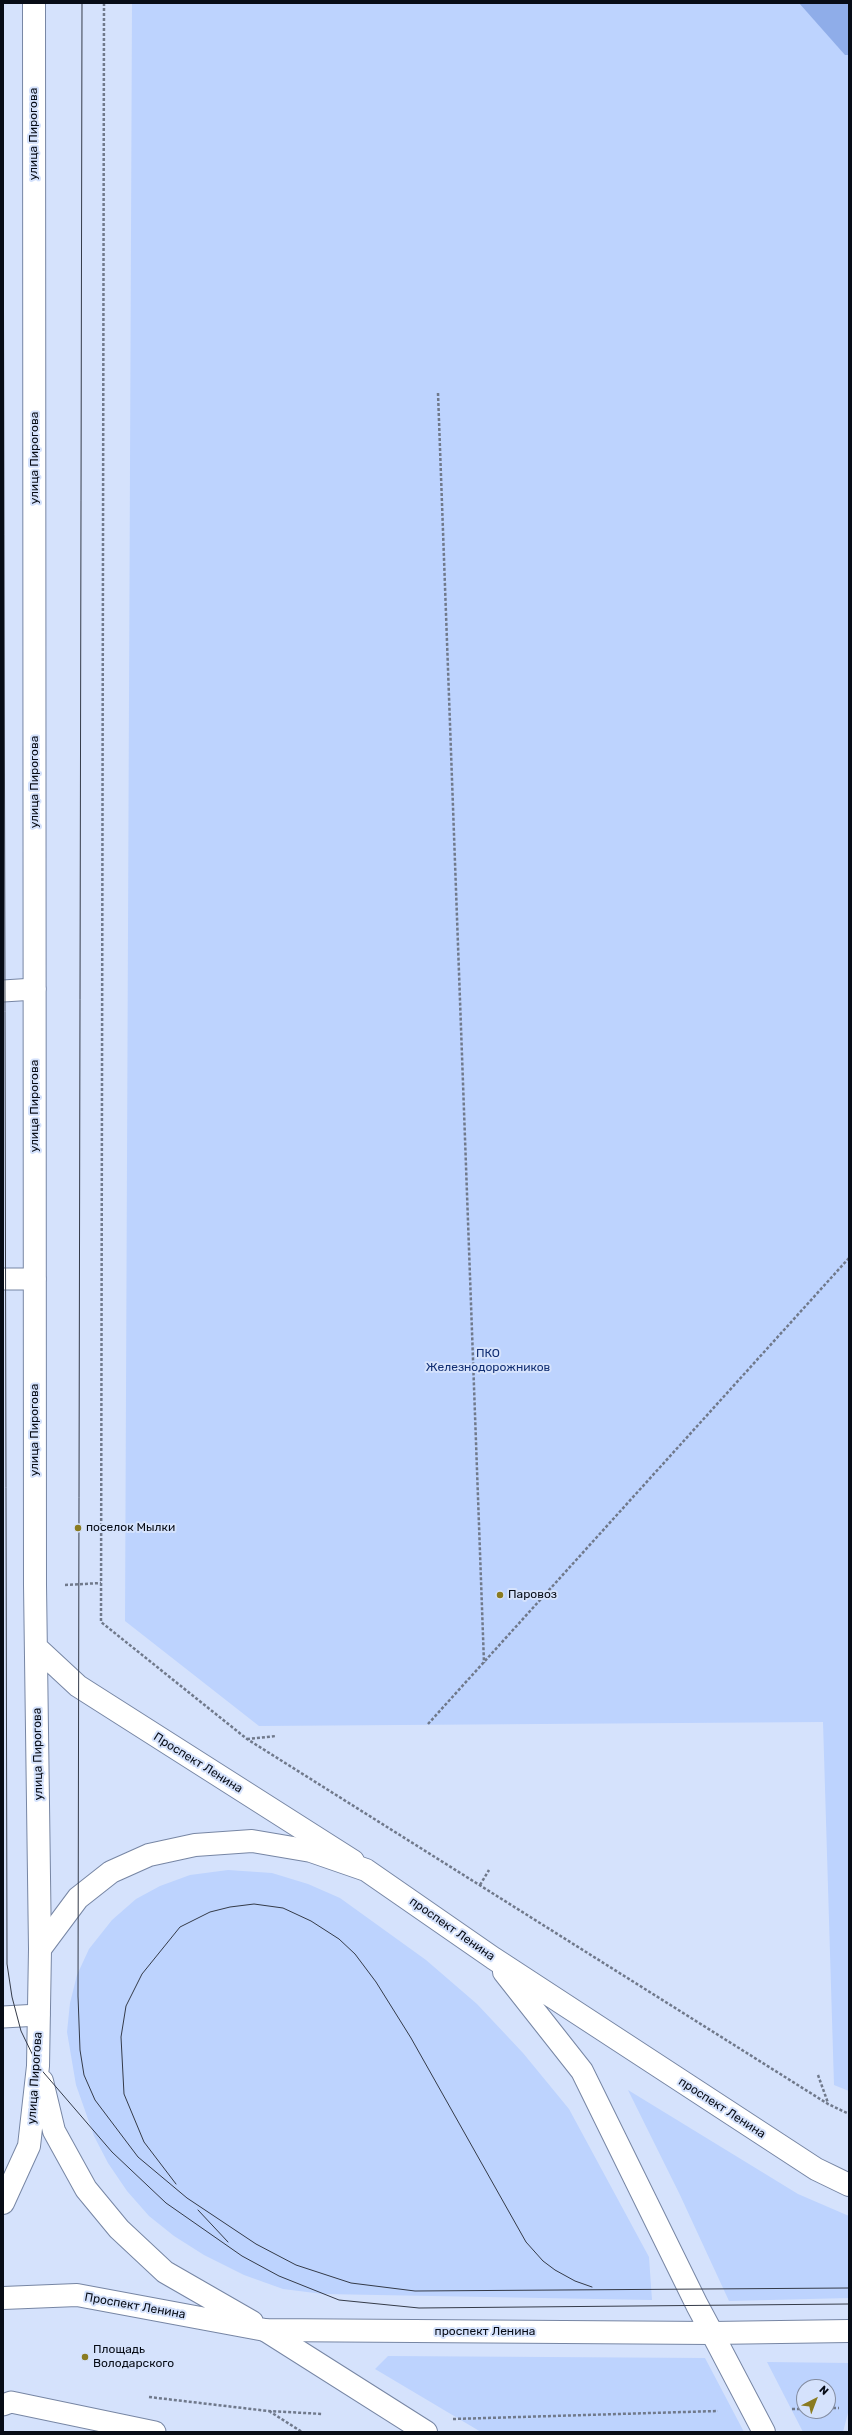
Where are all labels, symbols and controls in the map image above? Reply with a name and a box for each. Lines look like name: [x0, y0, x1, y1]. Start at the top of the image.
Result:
street label: улица Пирогова: [27, 88, 41, 180]
street label: улица Пирогова: [28, 412, 42, 504]
street label: улица Пирогова: [28, 736, 42, 828]
street label: улица Пирогова: [28, 1060, 42, 1152]
park label: ПКО Железнодорожников: [426, 1347, 550, 1375]
street label: улица Пирогова: [28, 1384, 42, 1476]
place label: поселок Мылки: [86, 1521, 175, 1535]
marker: поселок Мылки: [73, 1523, 83, 1533]
place label: Паровоз: [508, 1588, 557, 1602]
marker: Паровоз: [495, 1590, 505, 1600]
street label: улица Пирогова: [30, 1708, 46, 1800]
street label: Проспект Ленина: [151, 1730, 245, 1796]
street label: проспект Ленина: [407, 1894, 497, 1964]
street label: улица Пирогова: [25, 2031, 45, 2125]
street label: проспект Ленина: [676, 2075, 768, 2141]
street label: Проспект Ленина: [83, 2290, 187, 2322]
street label: проспект Ленина: [435, 2325, 535, 2339]
place label: Площадь Володарского: [93, 2343, 174, 2371]
marker: Площадь Володарского: [80, 2352, 90, 2362]
north arrow: [796, 2379, 836, 2419]
text: N: [816, 2383, 831, 2398]

